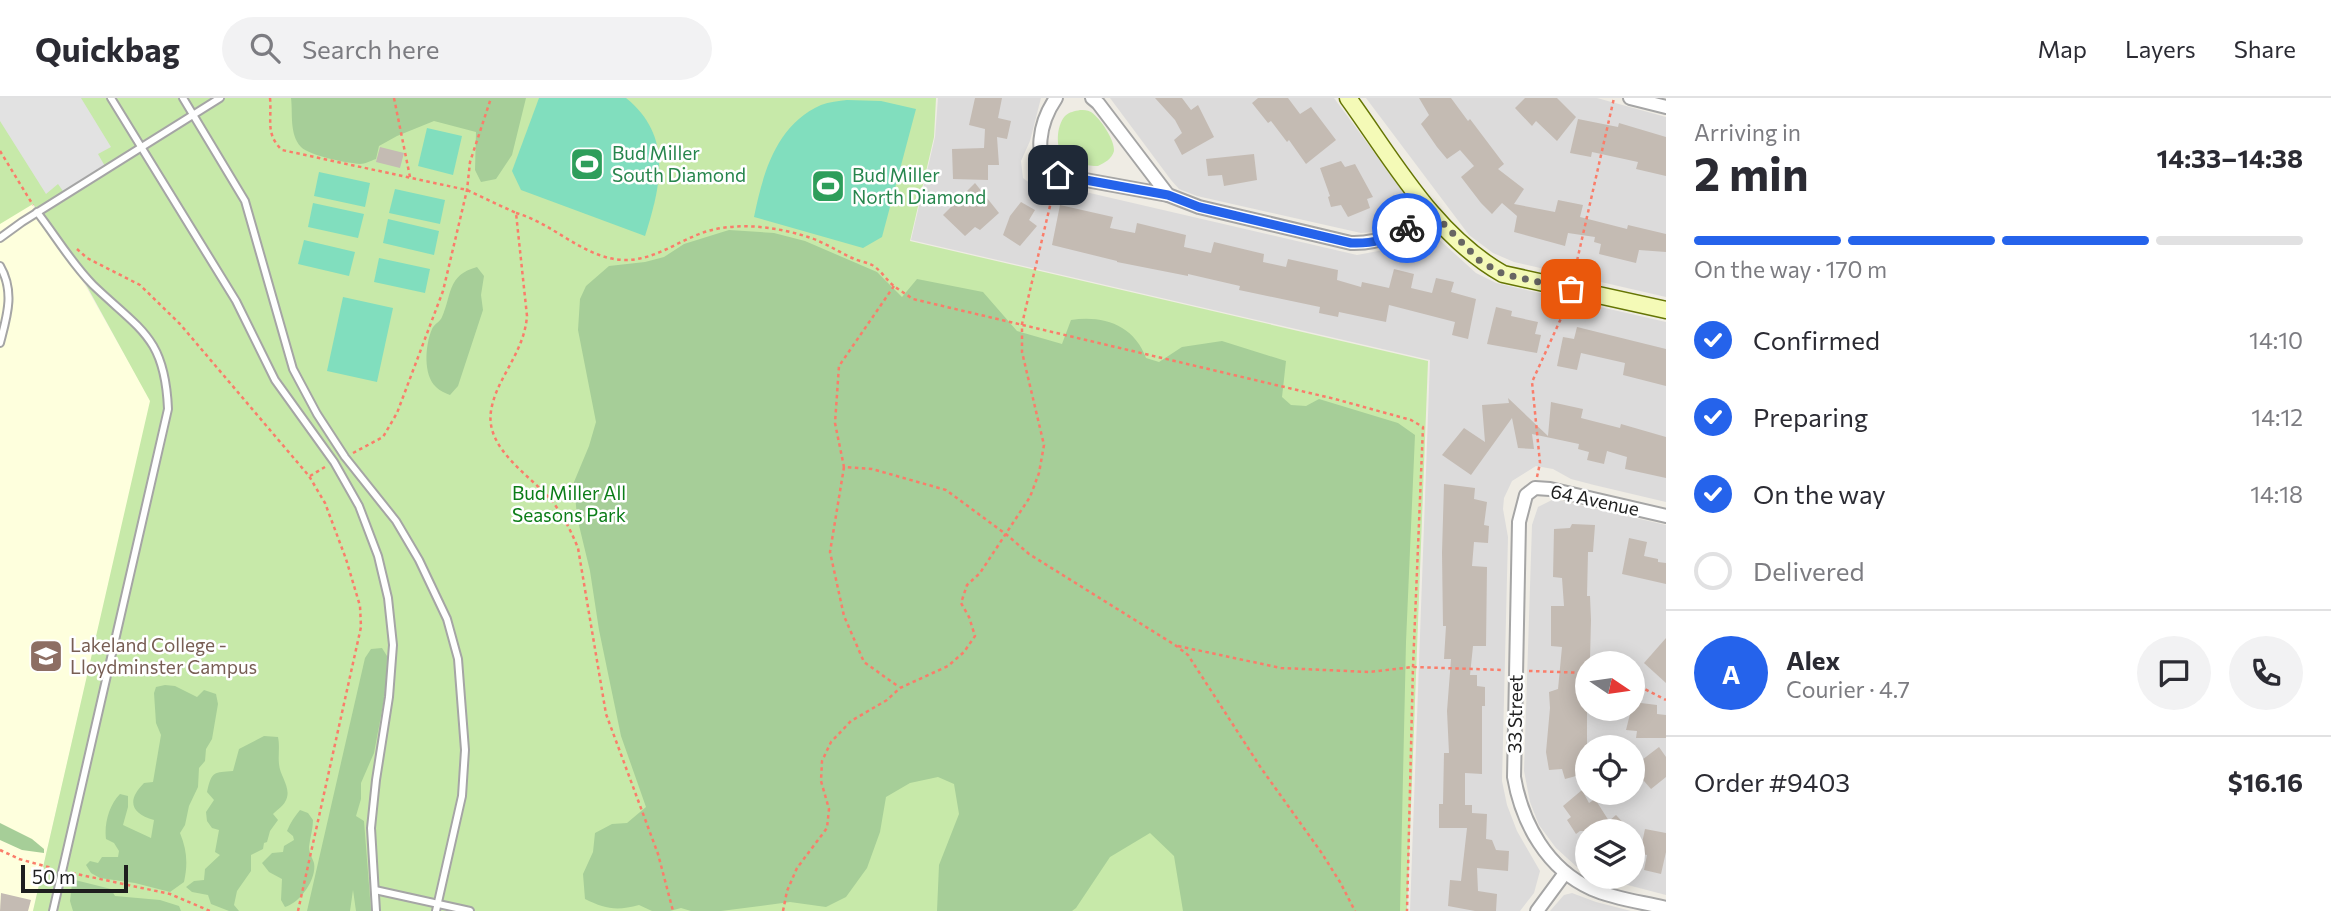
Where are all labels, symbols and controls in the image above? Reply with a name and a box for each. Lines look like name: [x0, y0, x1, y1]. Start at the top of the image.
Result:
search box: [222, 17, 712, 80]
text: Quickbag: [35, 28, 180, 69]
icon: search: [246, 29, 284, 67]
text: Search here: [302, 33, 439, 64]
text: Map: [2038, 34, 2087, 63]
text: Layers: [2125, 34, 2196, 63]
text: Share: [2234, 34, 2296, 63]
text: Arriving in: [1694, 118, 1801, 146]
place label: Bud Miller South Diamond: [612, 141, 746, 186]
text: 14:33–14:38: [2157, 142, 2303, 173]
text: 2 min: [1694, 144, 1809, 200]
sports icon: Bud Miller South Diamond: [568, 145, 606, 183]
pin: [1028, 145, 1088, 205]
icon: home: [1039, 156, 1077, 194]
place label: Bud Miller North Diamond: [852, 163, 986, 208]
sports icon: Bud Miller North Diamond: [809, 167, 847, 205]
courier: [1372, 193, 1442, 263]
icon: bike: [1388, 209, 1426, 247]
text: On the way · 170 m: [1694, 255, 1887, 283]
pin: [1541, 259, 1601, 319]
icon: bag: [1552, 270, 1590, 308]
icon: check: [1694, 321, 1732, 359]
text: Confirmed: [1753, 324, 1880, 355]
text: 14:10: [2249, 326, 2303, 354]
icon: check: [1694, 398, 1732, 436]
text: Preparing: [1753, 401, 1868, 432]
text: 14:12: [2251, 403, 2303, 431]
icon: check: [1694, 475, 1732, 513]
text: On the way: [1753, 478, 1886, 509]
street label: 64 Avenue: [1549, 479, 1641, 520]
text: 14:18: [2250, 480, 2303, 508]
park label: Bud Miller All Seasons Park: [512, 481, 626, 526]
text: Delivered: [1753, 555, 1864, 586]
place label: Lakeland College - Lloydminster Campus: [70, 633, 257, 678]
button: chat: [2137, 636, 2211, 710]
button: phone: [2229, 636, 2303, 710]
school or university icon: Lakeland College - Lloydminster Campus: [27, 637, 65, 675]
text: Alex: [1786, 644, 1840, 675]
north arrow: [1575, 651, 1645, 721]
map controls: [1575, 651, 1645, 889]
text: A: [1722, 658, 1740, 689]
street label: 33 Street: [1502, 674, 1527, 754]
text: Courier · 4.7: [1786, 675, 1910, 703]
button: locate: [1575, 735, 1645, 805]
text: Order #9403: [1694, 766, 1850, 797]
text: $16.16: [2228, 766, 2303, 797]
button: layers: [1575, 819, 1645, 889]
scale bar: [21, 862, 128, 894]
text: 50 m: [32, 865, 76, 888]

